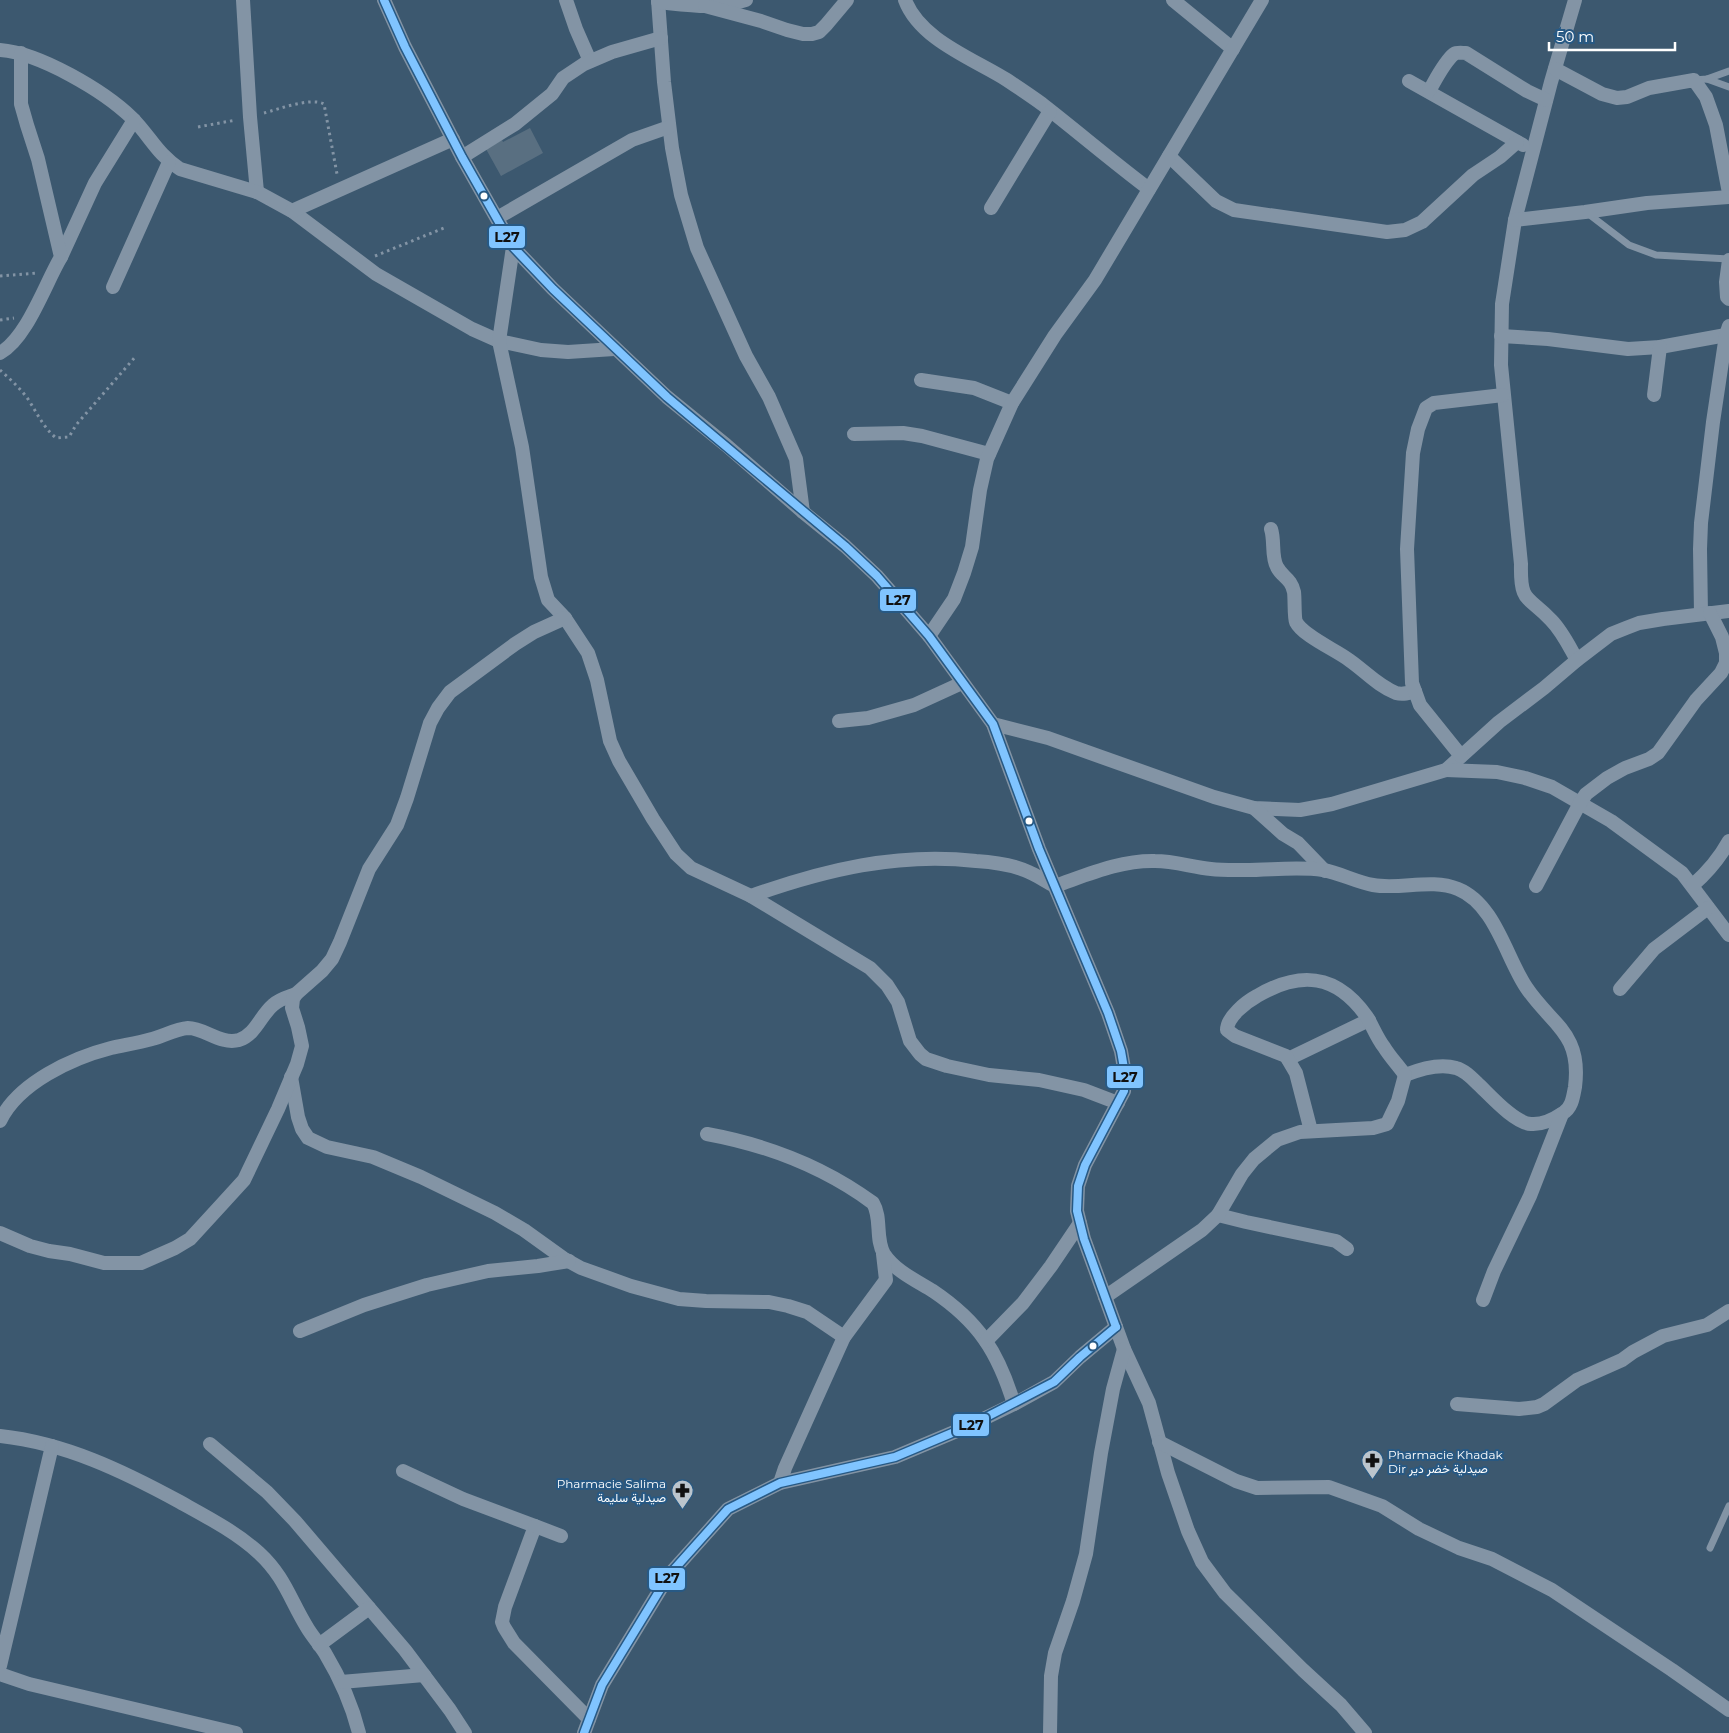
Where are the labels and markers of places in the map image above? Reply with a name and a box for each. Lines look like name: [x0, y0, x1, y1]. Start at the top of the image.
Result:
unlabelled marker: [479, 191, 489, 201]
unlabelled marker: [1024, 816, 1034, 826]
unlabelled marker: [1088, 1341, 1098, 1351]
place label: Pharmacie Khadak Dir صيدلية خضر دير: [1388, 1447, 1504, 1477]
pharmacy icon: Pharmacie Khadak Dir صيدلية خضر دير: [1360, 1449, 1384, 1480]
place label: Pharmacie Salima صيدلية سليمة: [557, 1476, 666, 1505]
pharmacy icon: Pharmacie Salima صيدلية سليمة: [670, 1478, 694, 1509]

